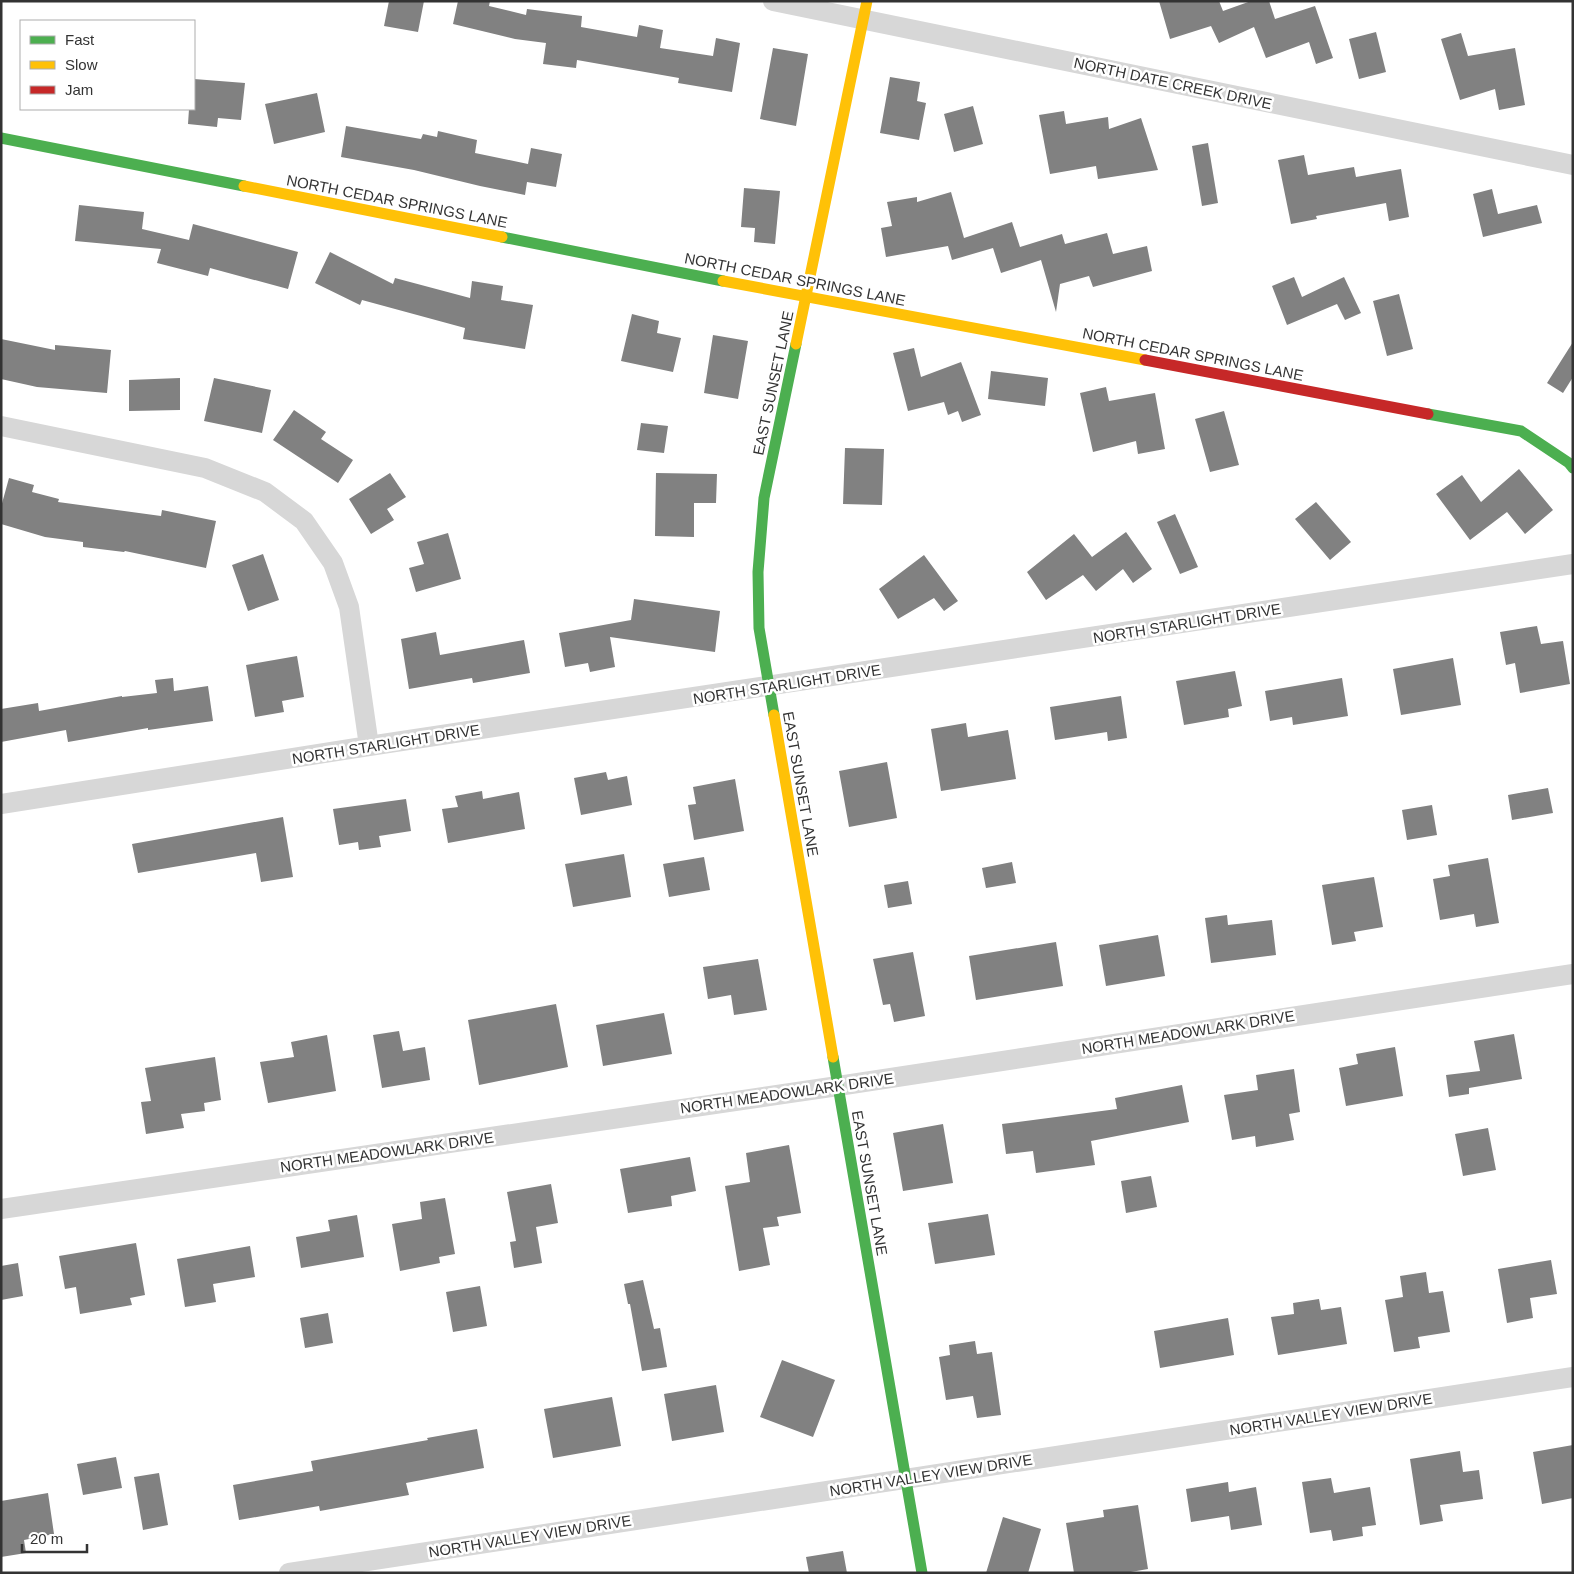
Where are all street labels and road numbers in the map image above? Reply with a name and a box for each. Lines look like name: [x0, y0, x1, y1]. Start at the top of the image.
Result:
street label: NORTH DATE CREEK DRIVE: [1072, 54, 1274, 112]
street label: NORTH CEDAR SPRINGS LANE: [285, 171, 509, 231]
street label: NORTH CEDAR SPRINGS LANE: [683, 249, 907, 309]
street label: EAST SUNSET LANE: [749, 309, 797, 457]
street label: NORTH CEDAR SPRINGS LANE: [1081, 324, 1305, 384]
street label: NORTH STARLIGHT DRIVE: [1092, 600, 1282, 646]
street label: NORTH STARLIGHT DRIVE: [692, 661, 882, 707]
street label: EAST SUNSET LANE: [780, 710, 822, 858]
street label: NORTH STARLIGHT DRIVE: [291, 721, 481, 767]
street label: NORTH MEADOWLARK DRIVE: [1080, 1007, 1296, 1057]
street label: NORTH MEADOWLARK DRIVE: [679, 1070, 895, 1116]
street label: EAST SUNSET LANE: [849, 1109, 891, 1257]
street label: NORTH MEADOWLARK DRIVE: [279, 1129, 495, 1175]
street label: NORTH VALLEY VIEW DRIVE: [1228, 1390, 1434, 1438]
street label: NORTH VALLEY VIEW DRIVE: [828, 1451, 1034, 1499]
street label: NORTH VALLEY VIEW DRIVE: [427, 1512, 633, 1560]

